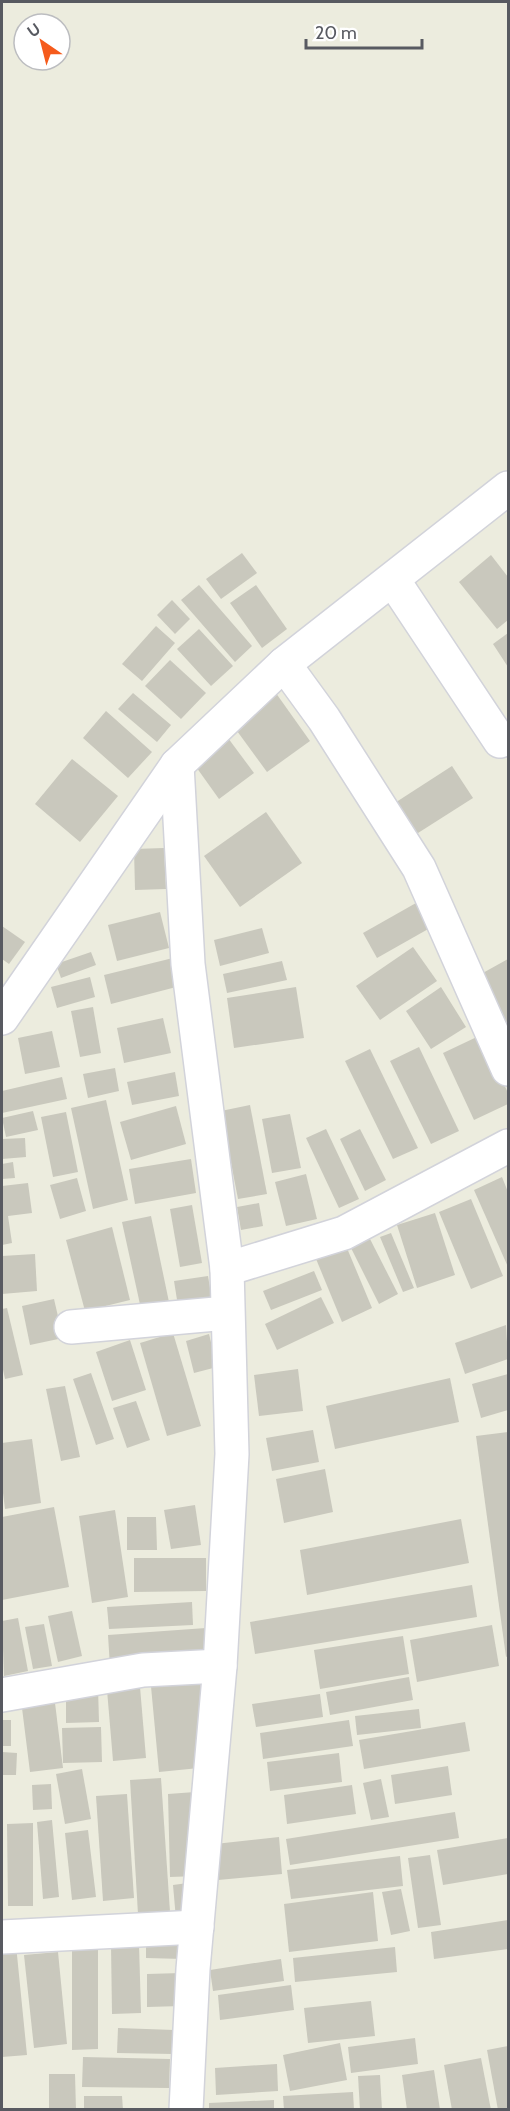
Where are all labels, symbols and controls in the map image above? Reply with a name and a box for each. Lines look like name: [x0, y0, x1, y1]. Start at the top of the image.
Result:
north arrow: [12, 12, 72, 72]
scale bar: [306, 12, 422, 50]
text: U: [24, 19, 44, 41]
text: 20 m: [315, 22, 357, 44]

